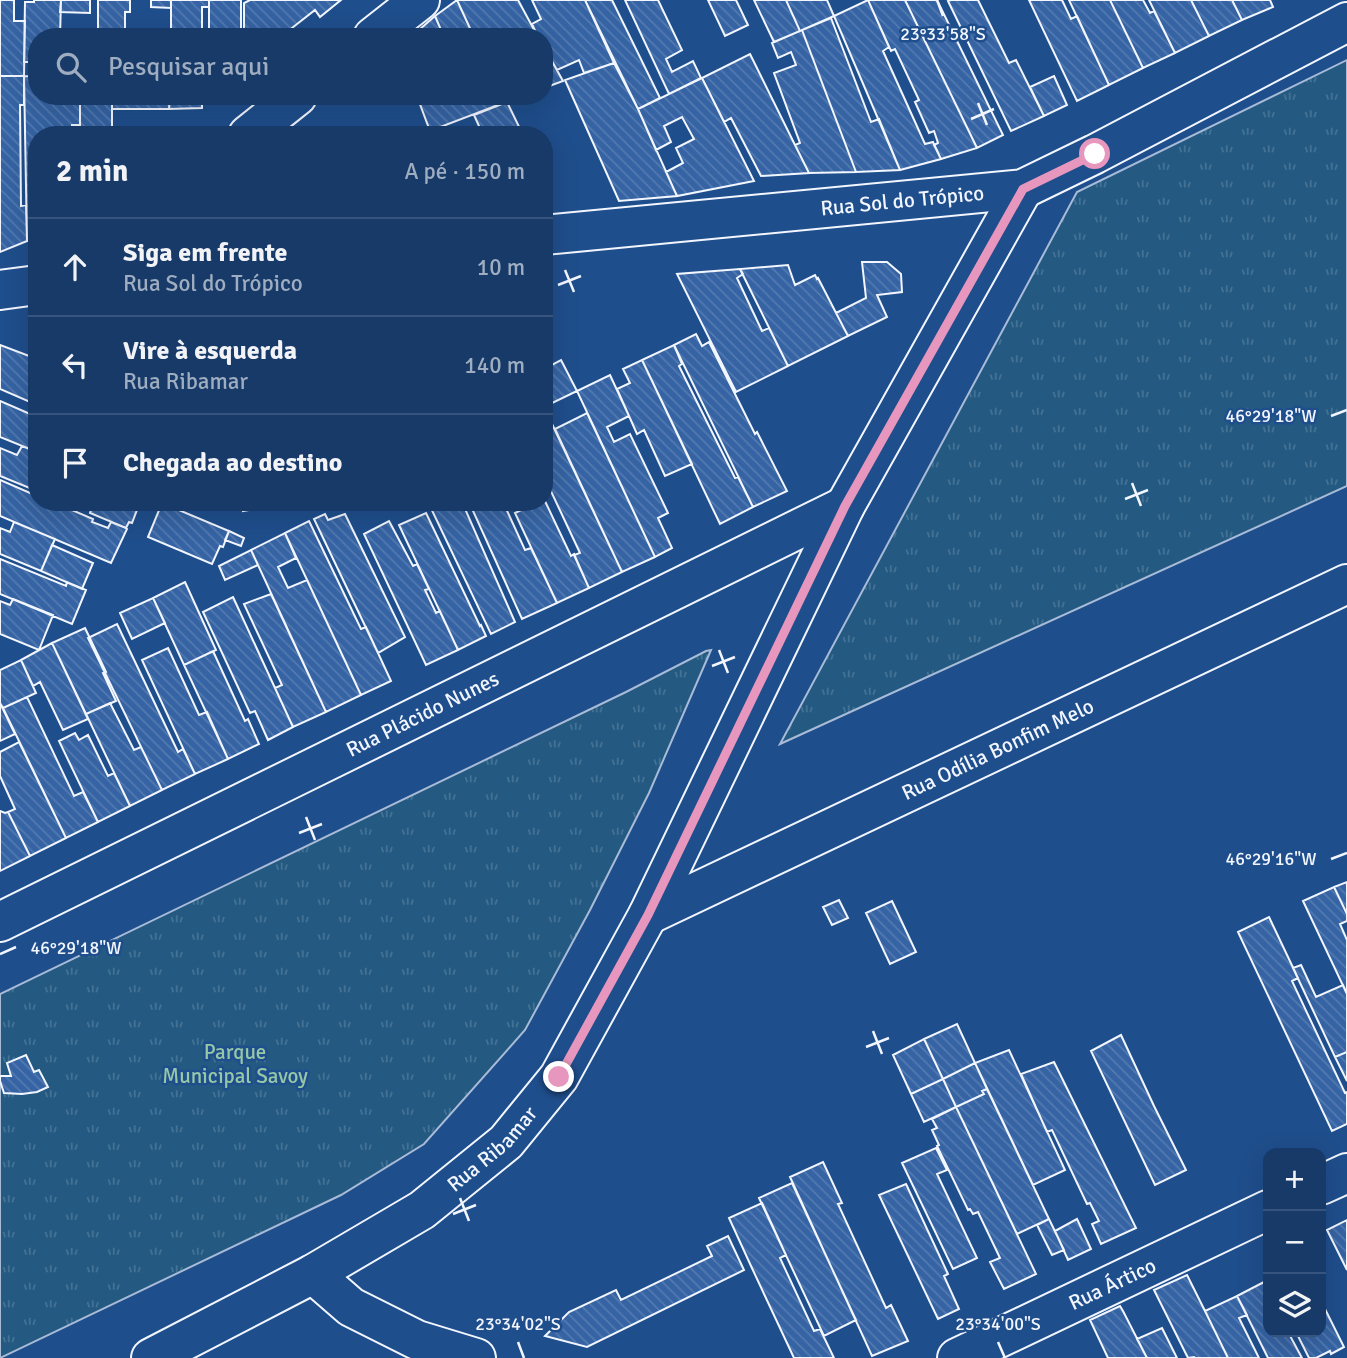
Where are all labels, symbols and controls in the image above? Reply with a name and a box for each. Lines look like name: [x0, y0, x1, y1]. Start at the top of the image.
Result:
text: 23°33'58"S: [900, 23, 986, 45]
search box: [28, 28, 553, 105]
icon: search: [52, 48, 90, 86]
text: Pesquisar aqui: [108, 51, 269, 83]
route start: [1079, 138, 1110, 169]
text: 2 min: [56, 153, 128, 190]
text: A pé · 150 m: [404, 157, 525, 186]
street label: Rua Sol do Trópico: [819, 180, 985, 221]
text: Siga em frente: [123, 237, 287, 269]
icon: ahead: [56, 248, 94, 286]
text: 10 m: [477, 253, 525, 282]
text: Rua Sol do Trópico: [123, 269, 303, 298]
text: Vire à esquerda: [123, 335, 297, 367]
icon: left: [56, 346, 94, 384]
text: 140 m: [464, 351, 525, 380]
text: Rua Ribamar: [123, 367, 248, 396]
text: 46°29'18"W: [1226, 405, 1316, 427]
icon: arrive: [56, 444, 94, 482]
text: Chegada ao destino: [123, 447, 342, 479]
street label: Rua Plácido Nunes: [342, 665, 503, 763]
street label: Rua Odília Bonfim Melo: [897, 693, 1098, 806]
text: 46°29'16"W: [1226, 848, 1316, 870]
text: 46°29'18"W: [31, 937, 121, 959]
park label: Parque Municipal Savoy: [162, 1039, 308, 1089]
route end: [543, 1061, 574, 1092]
street label: Rua Ribamar: [442, 1101, 543, 1197]
map controls: [1263, 1148, 1326, 1337]
button: +: [1263, 1148, 1326, 1211]
button: −: [1263, 1211, 1326, 1274]
street label: Rua Ártico: [1064, 1252, 1160, 1316]
button: layers: [1263, 1274, 1326, 1337]
text: 23°34'02"S: [475, 1313, 561, 1335]
text: 23°34'00"S: [955, 1313, 1041, 1335]

